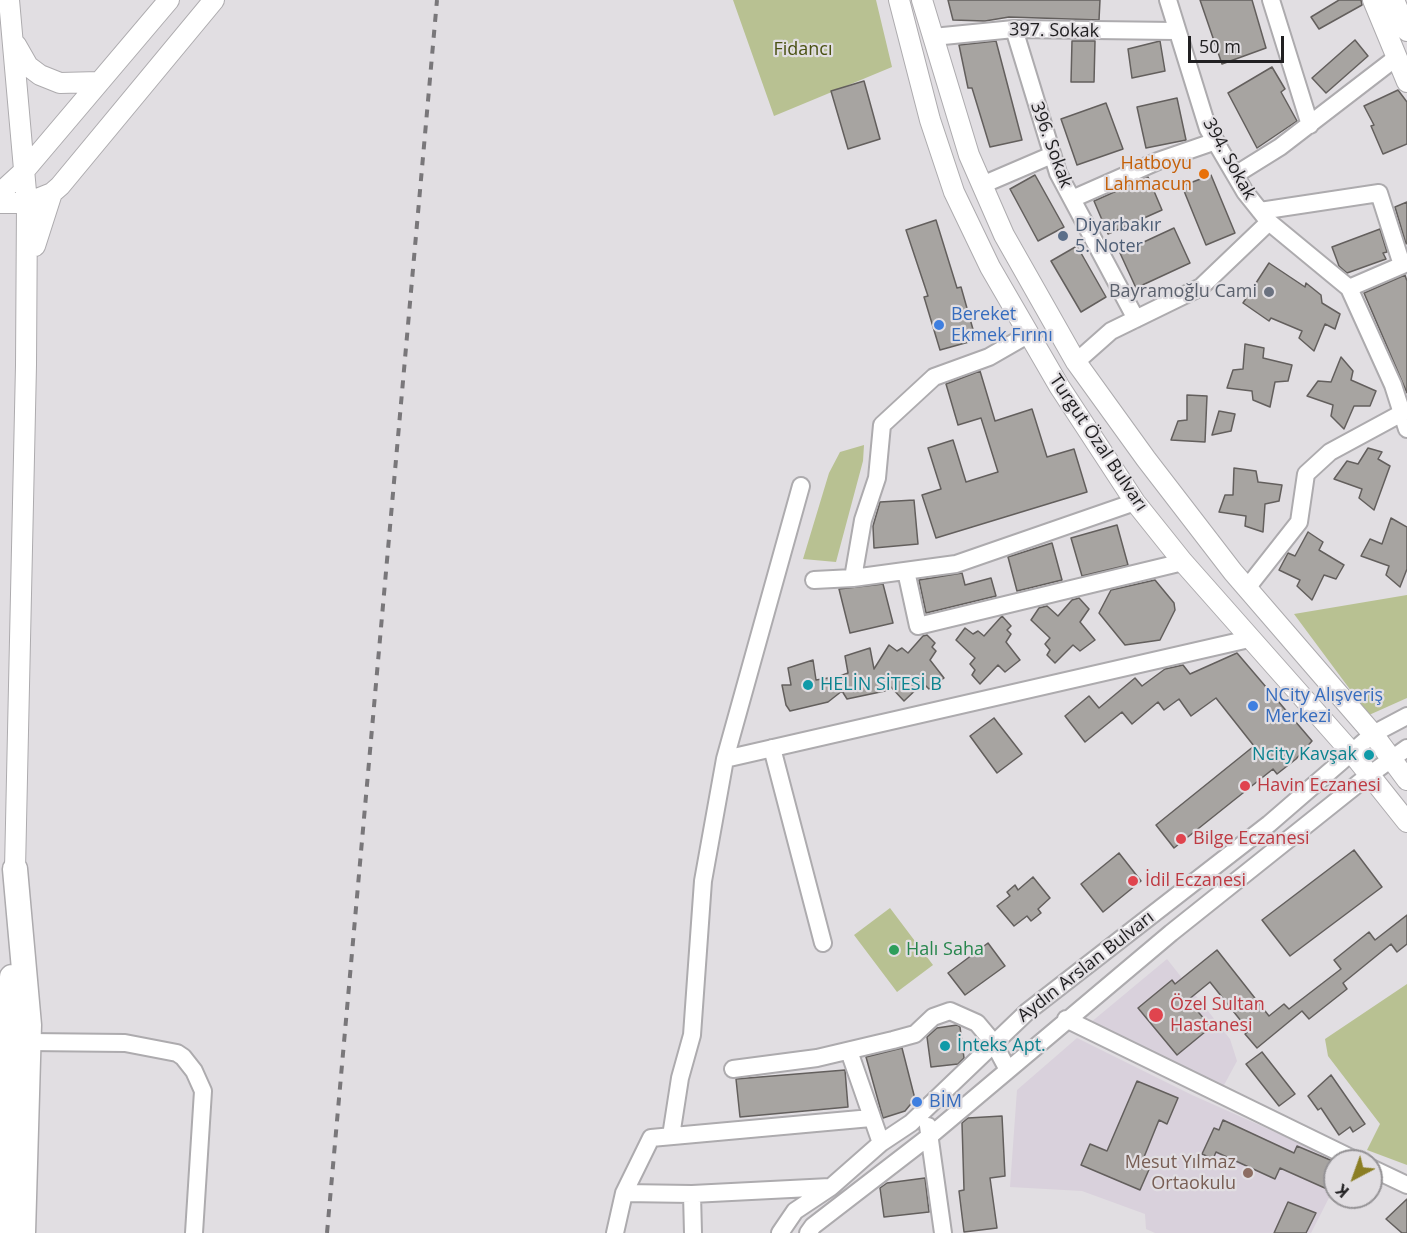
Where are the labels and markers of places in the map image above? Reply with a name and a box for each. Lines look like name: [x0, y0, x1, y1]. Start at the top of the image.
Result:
place label: Hatboyu Lahmacun: [1104, 153, 1192, 195]
marker: Hatboyu Lahmacun: [1197, 167, 1211, 181]
place label: Diyarbakır 5. Noter: [1075, 215, 1161, 258]
marker: Diyarbakır 5. Noter: [1056, 229, 1070, 243]
place label: Bayramoğlu Cami: [1109, 281, 1257, 303]
marker: Bayramoğlu Cami: [1262, 285, 1276, 299]
place label: Bereket Ekmek Fırını: [951, 304, 1053, 346]
marker: Bereket Ekmek Fırını: [932, 318, 946, 332]
place label: HELİN SİTESİ B: [820, 674, 942, 696]
marker: HELİN SİTESİ B: [801, 678, 815, 692]
place label: NCity Alışveriş Merkezi: [1265, 685, 1383, 728]
marker: NCity Alışveriş Merkezi: [1246, 699, 1260, 713]
place label: Ncity Kavşak: [1252, 744, 1357, 766]
marker: Ncity Kavşak: [1362, 748, 1376, 762]
place label: Havin Eczanesi: [1257, 775, 1381, 797]
marker: Havin Eczanesi: [1238, 779, 1252, 793]
place label: Bilge Eczanesi: [1193, 828, 1310, 850]
marker: Bilge Eczanesi: [1174, 832, 1188, 846]
place label: İdil Eczanesi: [1145, 870, 1246, 892]
marker: İdil Eczanesi: [1126, 874, 1140, 888]
place label: Halı Saha: [906, 939, 984, 961]
marker: Halı Saha: [887, 943, 901, 957]
place label: Özel Sultan Hastanesi: [1170, 994, 1265, 1036]
marker: Özel Sultan Hastanesi: [1147, 1006, 1165, 1024]
place label: İnteks Apt.: [957, 1035, 1046, 1057]
marker: İnteks Apt.: [938, 1039, 952, 1053]
place label: BİM: [929, 1091, 962, 1113]
marker: BİM: [910, 1095, 924, 1109]
place label: Mesut Yılmaz Ortaokulu: [1125, 1152, 1236, 1194]
marker: Mesut Yılmaz Ortaokulu: [1241, 1166, 1255, 1180]

